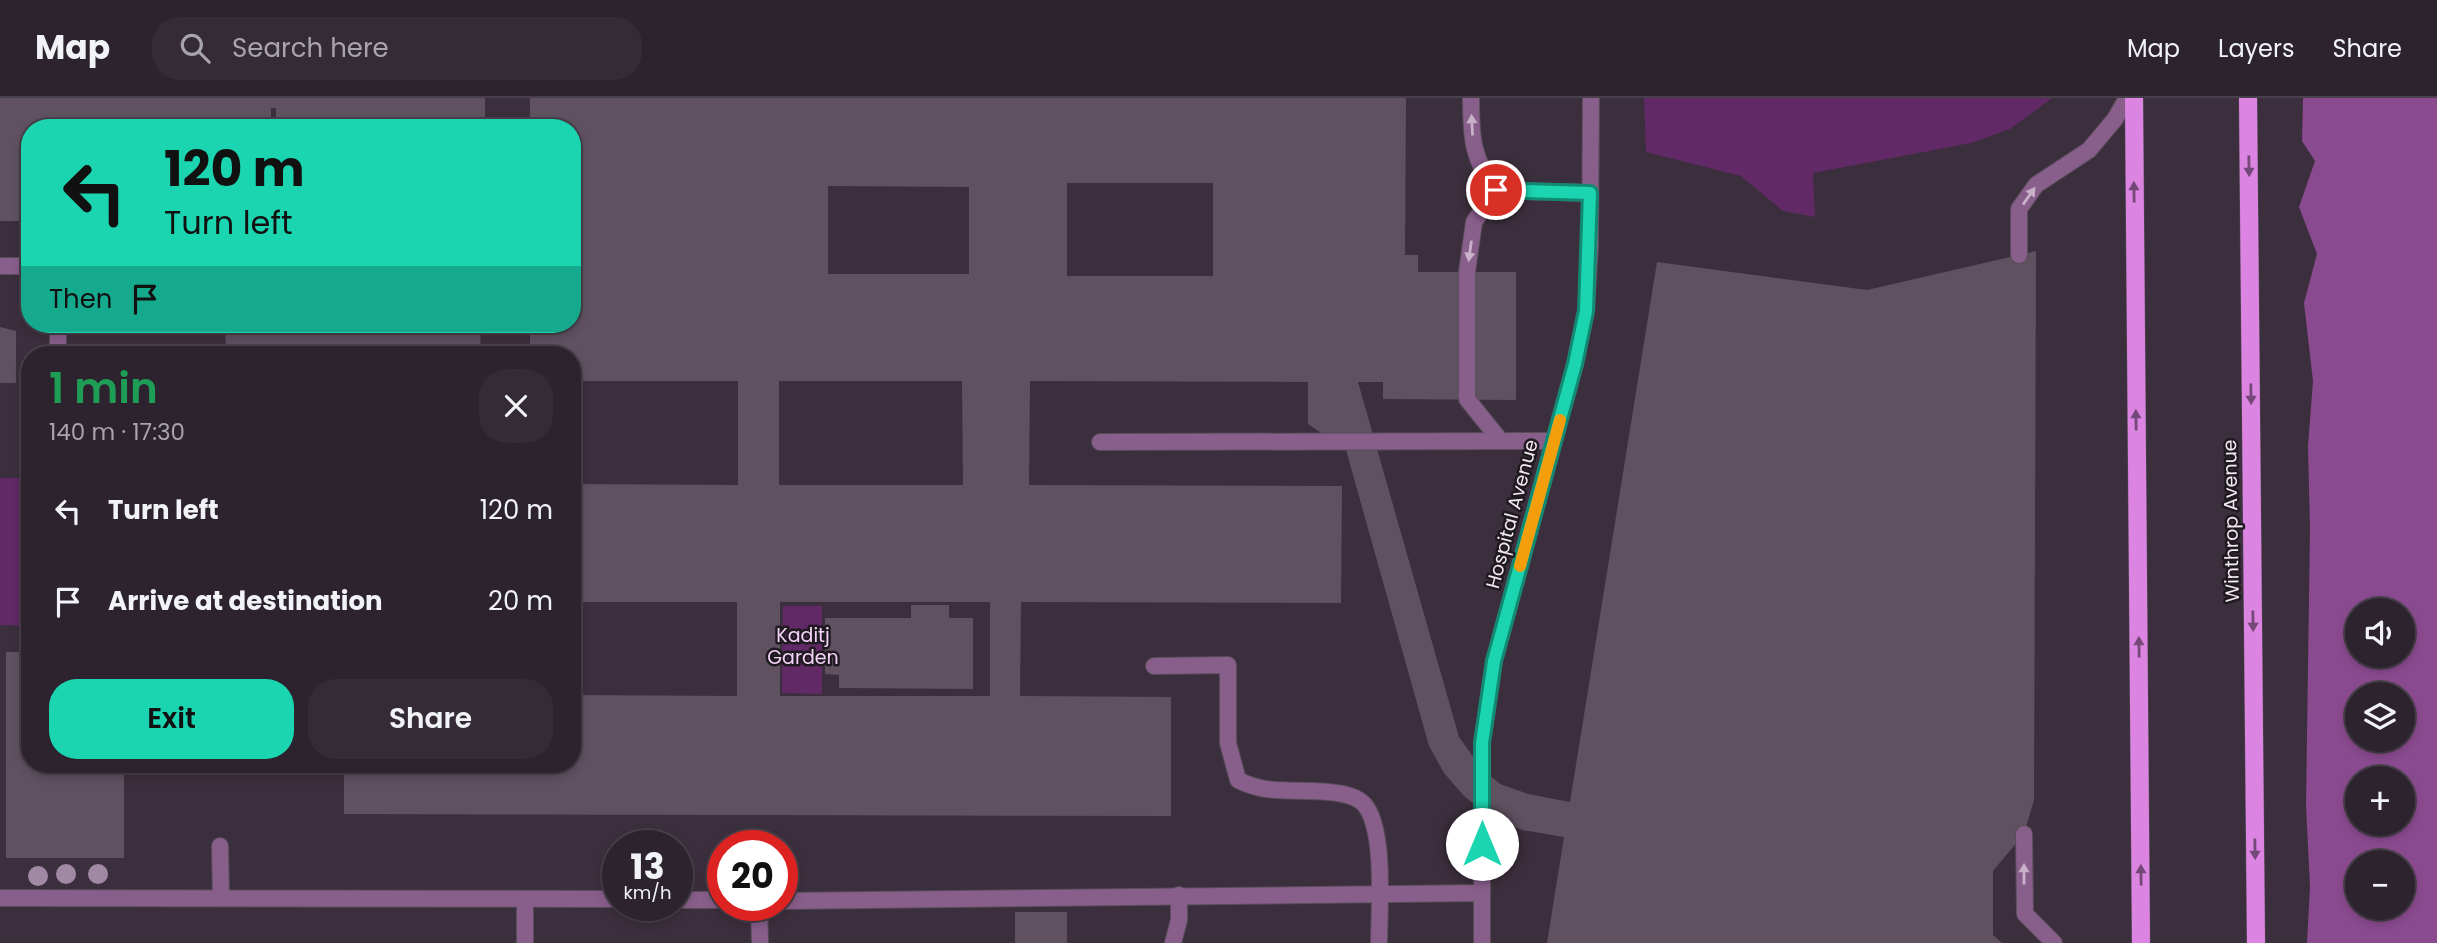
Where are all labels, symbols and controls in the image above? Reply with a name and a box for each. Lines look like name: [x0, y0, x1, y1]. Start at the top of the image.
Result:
search box: [152, 17, 642, 80]
text: Map: [35, 24, 110, 71]
icon: search: [176, 29, 214, 67]
text: Search here: [232, 30, 389, 66]
text: Map: [2127, 32, 2180, 65]
text: Layers: [2218, 32, 2294, 65]
text: Share: [2332, 32, 2402, 65]
one-way arrow: [1466, 113, 1477, 135]
text: 120 m: [164, 135, 305, 203]
icon: left: [49, 147, 140, 238]
one-way arrow: [2243, 155, 2254, 177]
pin: [1466, 160, 1526, 220]
icon: arrive: [1477, 171, 1515, 209]
one-way arrow: [2129, 181, 2140, 203]
one-way arrow: [2022, 187, 2036, 205]
text: Turn left: [164, 200, 293, 245]
one-way arrow: [1464, 240, 1475, 262]
icon: arrive: [126, 280, 164, 318]
text: Then: [49, 281, 112, 317]
text: 1 min: [49, 359, 158, 418]
button: close: [479, 369, 553, 443]
one-way arrow: [2245, 383, 2257, 405]
one-way arrow: [2131, 409, 2142, 431]
text: 140 m · 17:30: [49, 416, 185, 448]
street label: Hospital Avenue: [1479, 436, 1545, 592]
street label: Winthrop Avenue: [2216, 439, 2246, 603]
icon: left: [49, 492, 87, 530]
text: Turn left: [108, 492, 219, 528]
text: 120 m: [480, 492, 553, 528]
icon: arrive: [49, 583, 87, 621]
text: Arrive at destination: [108, 583, 383, 619]
text: 20 m: [488, 583, 553, 619]
map controls: [2345, 598, 2415, 920]
button: sound: [2345, 598, 2415, 668]
one-way arrow: [2247, 610, 2259, 632]
park label: Kaditj Garden: [767, 622, 839, 671]
one-way arrow: [2133, 636, 2144, 658]
button: Exit: [49, 679, 294, 759]
button: Share: [308, 679, 553, 759]
button: layers: [2345, 682, 2415, 752]
button: +: [2345, 766, 2415, 836]
position arrow: [1445, 807, 1519, 881]
speed limit sign: 20: [707, 830, 798, 921]
one-way arrow: [2249, 838, 2261, 860]
text: 13: [630, 842, 665, 891]
button: −: [2345, 850, 2415, 920]
one-way arrow: [2018, 863, 2030, 885]
one-way arrow: [2135, 864, 2146, 886]
text: km/h: [624, 880, 671, 905]

